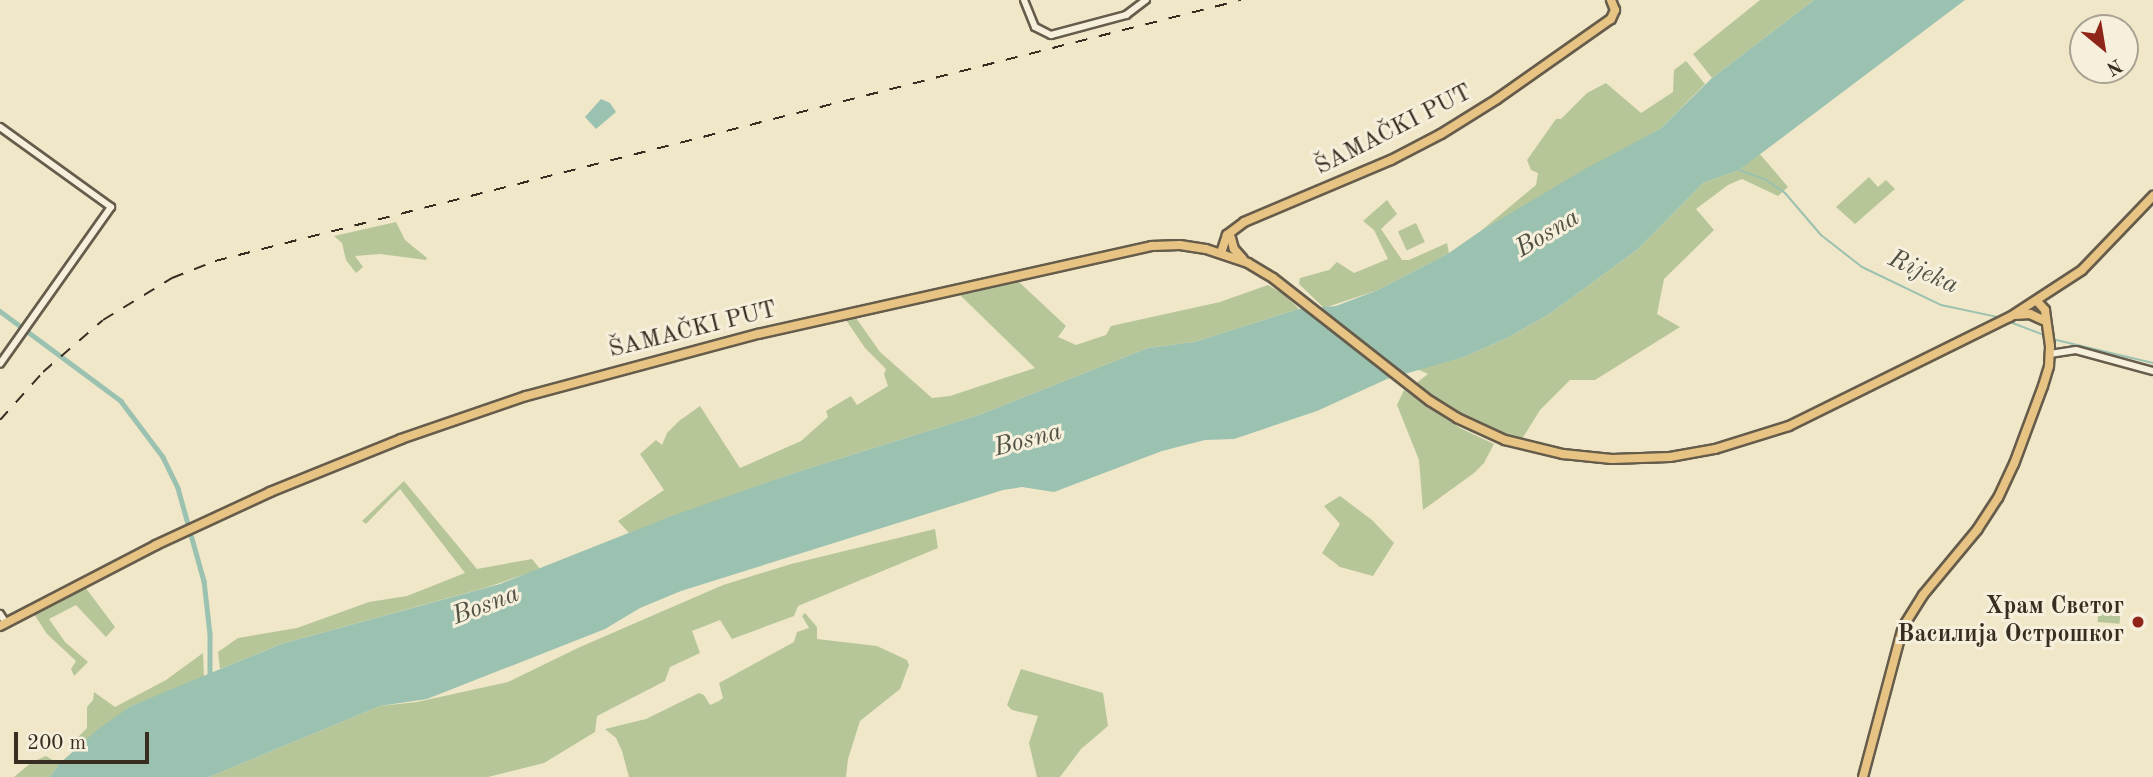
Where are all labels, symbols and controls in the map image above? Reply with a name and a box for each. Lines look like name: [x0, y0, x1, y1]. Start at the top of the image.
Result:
north arrow: [2069, 14, 2139, 84]
text: N: [2103, 54, 2125, 78]
street label: ŠAMAČKI PUT: [1311, 79, 1477, 183]
water label: Bosna: [1510, 203, 1586, 265]
water label: Rijeka: [1883, 244, 1963, 302]
street label: ŠAMAČKI PUT: [606, 296, 780, 366]
water label: Bosna: [990, 417, 1066, 465]
water label: Bosna: [448, 579, 524, 633]
place label: Храм Светог Василија Острошког: [1897, 594, 2124, 650]
marker: Храм Светог Василија Острошког: [2130, 614, 2146, 630]
scale bar: [18, 718, 152, 762]
text: 200 m: [27, 733, 86, 754]

